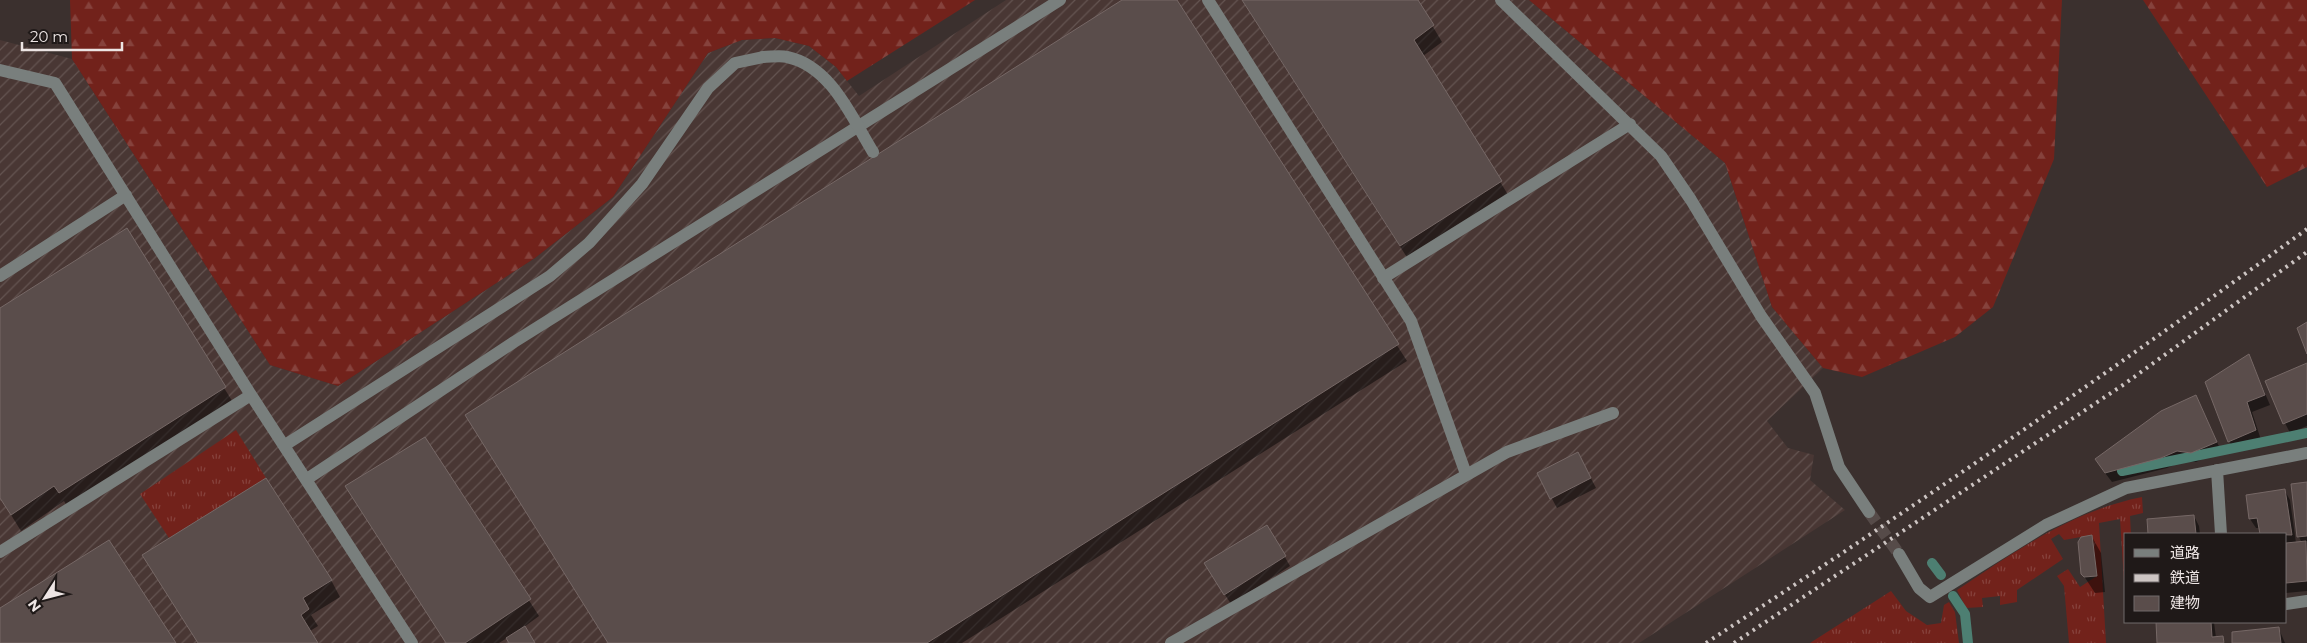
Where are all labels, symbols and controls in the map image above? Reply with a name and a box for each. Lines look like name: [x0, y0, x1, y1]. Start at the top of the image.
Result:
scale bar: [22, 20, 122, 52]
text: 20 m: [30, 27, 68, 46]
legend: [2124, 533, 2287, 623]
text: 道路: [2170, 543, 2200, 562]
text: 鉄道: [2170, 568, 2200, 587]
north arrow: [20, 573, 70, 623]
text: 建物: [2170, 593, 2200, 612]
text: N: [24, 596, 45, 616]

